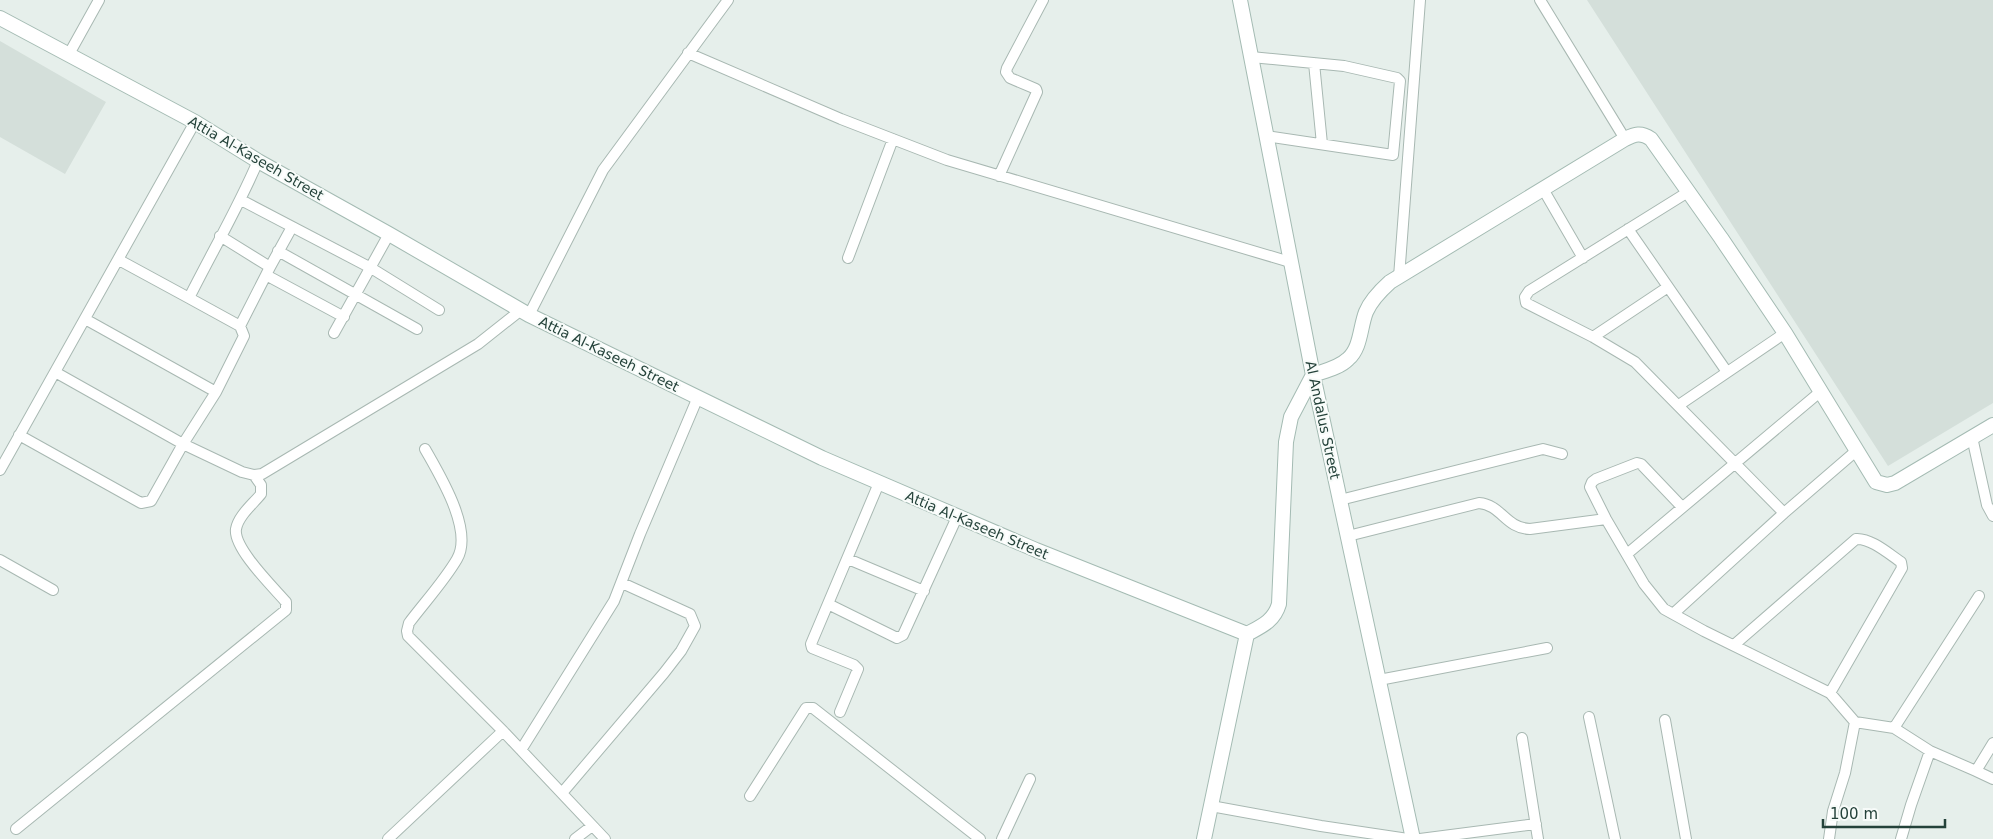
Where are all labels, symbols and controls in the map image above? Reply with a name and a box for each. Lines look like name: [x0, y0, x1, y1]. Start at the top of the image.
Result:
street label: Attia Al-Kaseeh Street: [185, 113, 327, 204]
street label: Attia Al-Kaseeh Street: [536, 313, 682, 395]
street label: Al Andalus Street: [1303, 359, 1343, 481]
street label: Attia Al-Kaseeh Street: [903, 488, 1051, 563]
scale bar: [1823, 796, 1946, 828]
text: 100 m: [1830, 805, 1878, 823]

